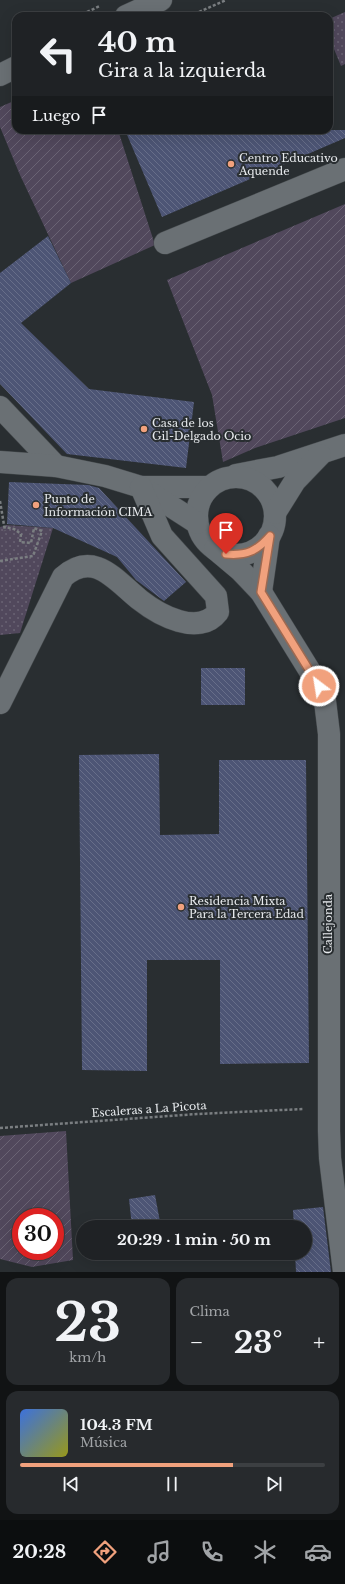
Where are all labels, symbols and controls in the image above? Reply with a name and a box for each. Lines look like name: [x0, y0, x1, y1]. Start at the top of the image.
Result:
text: 40 m: [98, 25, 176, 60]
icon: left: [32, 28, 84, 80]
text: Gira a la izquierda: [98, 60, 266, 82]
icon: arrive: [88, 104, 110, 126]
text: Luego: [32, 106, 80, 125]
place label: Centro Educativo Aquende: [238, 151, 338, 178]
marker: Centro Educativo Aquende: [226, 159, 236, 169]
place label: Casa de los Gil-Delgado Ocio: [152, 416, 251, 443]
marker: Casa de los Gil-Delgado Ocio: [139, 424, 149, 434]
place label: Punto de Información CIMA: [44, 492, 153, 519]
marker: Punto de Información CIMA: [31, 500, 41, 510]
pin: [209, 513, 243, 554]
icon: arrive: [215, 519, 237, 541]
position arrow: [298, 665, 340, 707]
street label: Callejonda: [321, 893, 335, 954]
place label: Residencia Mixta Para la Tercera Edad: [189, 894, 304, 921]
marker: Residencia Mixta Para la Tercera Edad: [176, 902, 186, 912]
street label: Escaleras a La Picota: [91, 1098, 208, 1120]
speed limit sign: 30: [12, 1208, 64, 1260]
text: 20:29 · 1 min · 50 m: [117, 1230, 271, 1249]
text: 23: [54, 1291, 121, 1355]
text: Clima: [190, 1303, 230, 1320]
text: 23°: [234, 1324, 283, 1361]
text: −: [190, 1329, 203, 1356]
text: +: [313, 1329, 325, 1356]
text: km/h: [69, 1349, 106, 1366]
text: 104.3 FM: [80, 1415, 153, 1434]
text: Música: [80, 1434, 127, 1451]
icon: previous: [60, 1473, 82, 1495]
icon: pause: [161, 1473, 183, 1495]
icon: next: [263, 1473, 285, 1495]
icon: directions: [91, 1538, 119, 1566]
icon: music: [145, 1538, 173, 1566]
icon: phone: [198, 1538, 226, 1566]
icon: climate: [251, 1538, 279, 1566]
icon: car: [304, 1538, 332, 1566]
text: 20:28: [13, 1541, 66, 1563]

